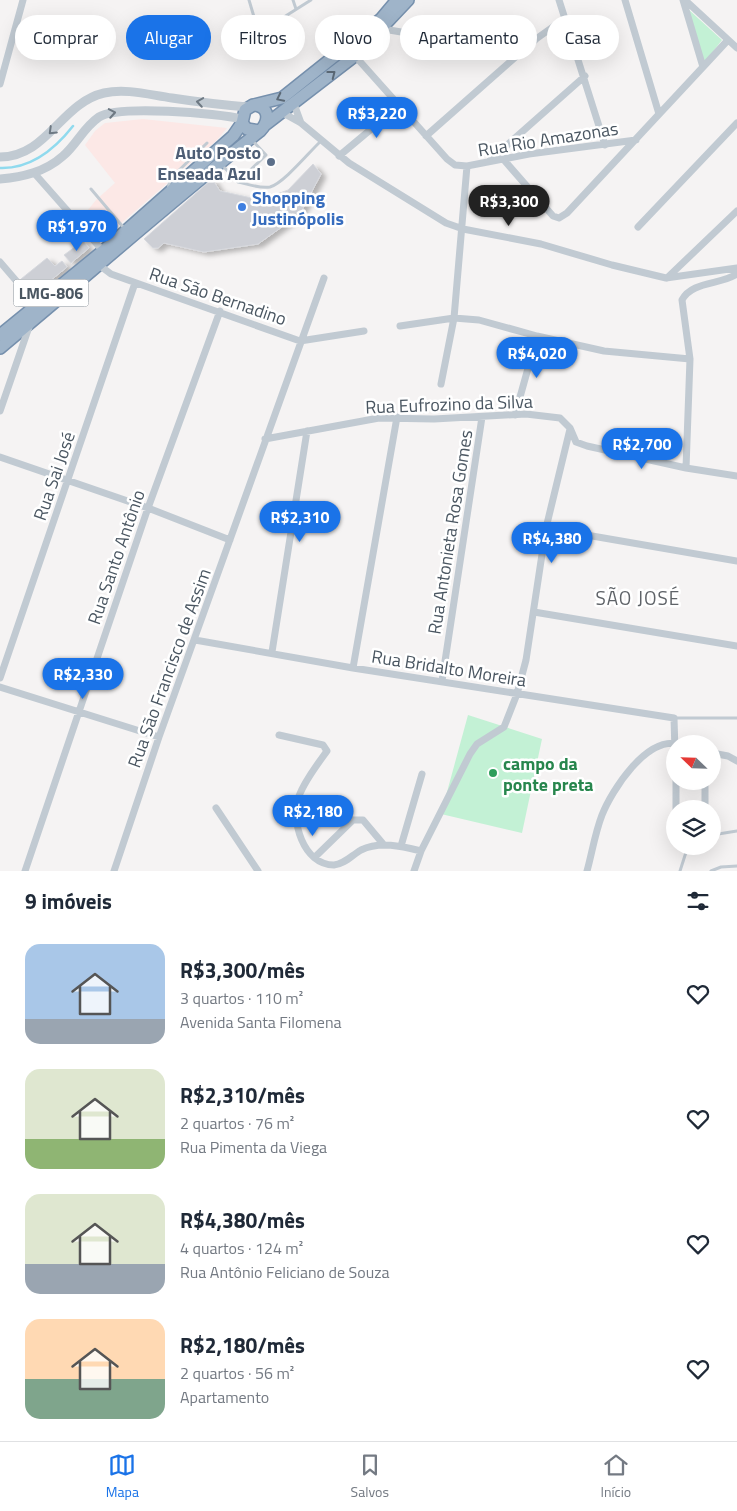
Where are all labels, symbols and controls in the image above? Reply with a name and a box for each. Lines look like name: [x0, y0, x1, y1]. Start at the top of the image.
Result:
chip: Comprar: [15, 15, 116, 60]
chip: Alugar: [126, 15, 211, 60]
chip: Filtros: [221, 15, 305, 60]
chip: Novo: [315, 15, 390, 60]
chip: Apartamento: [400, 15, 537, 60]
chip: Casa: [547, 15, 619, 60]
one-way arrow: [326, 71, 336, 80]
one-way arrow: [276, 92, 285, 102]
pin: R$3,220: [331, 96, 423, 139]
one-way arrow: [195, 97, 203, 108]
text: R$3,220: [348, 101, 406, 125]
one-way arrow: [108, 109, 117, 119]
street label: Rua Rio Amazonas: [476, 115, 620, 163]
one-way arrow: [49, 125, 58, 134]
place label: Auto Posto Enseada Azul: [157, 139, 261, 187]
marker: Auto Posto Enseada Azul: [265, 156, 277, 168]
place label: Shopping Justinópolis: [252, 184, 344, 232]
pin: R$3,300: [463, 184, 555, 227]
text: R$3,300: [480, 189, 538, 213]
marker: Shopping Justinópolis: [236, 201, 248, 213]
pin: R$1,970: [31, 210, 123, 252]
text: R$1,970: [48, 214, 106, 238]
street label: Rua São Bernadino: [146, 260, 290, 332]
road number: LMG-806: [13, 280, 88, 306]
pin: R$4,020: [491, 336, 583, 379]
text: R$4,020: [508, 341, 566, 365]
street label: Rua Eufrozino da Silva: [365, 388, 533, 420]
street label: Rua Sai José: [26, 428, 82, 524]
street label: Rua Antonieta Rosa Gomes: [421, 428, 479, 636]
pin: R$2,700: [596, 428, 688, 470]
text: R$2,700: [613, 432, 671, 456]
street label: Rua Santo Antônio: [80, 486, 152, 628]
pin: R$2,310: [254, 500, 346, 543]
text: R$2,310: [271, 505, 329, 529]
pin: R$4,380: [506, 522, 598, 564]
text: R$4,380: [523, 526, 581, 550]
street label: Rua São Francisco de Assim: [120, 565, 218, 771]
district label: SÃO JOSÉ: [596, 583, 680, 612]
street label: Rua Bridalto Moreira: [370, 642, 528, 694]
pin: R$2,330: [37, 658, 129, 700]
text: R$2,330: [54, 662, 112, 686]
north arrow: [666, 735, 721, 790]
map controls: [666, 735, 721, 855]
place label: campo da ponte preta: [503, 750, 593, 798]
marker: campo da ponte preta: [487, 767, 499, 779]
pin: R$2,180: [267, 794, 359, 837]
text: R$2,180: [284, 799, 342, 823]
button: layers: [666, 800, 721, 855]
text: 9 imóveis: [25, 885, 112, 917]
icon: filters: [684, 887, 712, 915]
text: R$3,300/mês: [180, 954, 305, 986]
icon: home: [65, 964, 125, 1024]
icon: heart: [684, 980, 712, 1008]
text: 3 quartos · 110 m²: [180, 986, 303, 1010]
text: Avenida Santa Filomena: [180, 1010, 342, 1034]
text: R$2,310/mês: [180, 1079, 305, 1111]
icon: home: [65, 1089, 125, 1149]
icon: heart: [684, 1105, 712, 1133]
text: 2 quartos · 76 m²: [180, 1111, 294, 1135]
text: Rua Pimenta da Viega: [180, 1135, 327, 1159]
text: R$4,380/mês: [180, 1204, 305, 1236]
icon: home: [65, 1214, 125, 1274]
icon: heart: [684, 1230, 712, 1258]
text: 4 quartos · 124 m²: [180, 1236, 303, 1260]
text: Rua Antônio Feliciano de Souza: [180, 1260, 390, 1284]
text: R$2,180/mês: [180, 1329, 305, 1361]
icon: home: [65, 1339, 125, 1399]
icon: heart: [684, 1355, 712, 1383]
text: 2 quartos · 56 m²: [180, 1361, 294, 1385]
text: Apartamento: [180, 1385, 269, 1409]
tab: Mapa: [106, 1451, 139, 1502]
tab: Salvos: [351, 1451, 389, 1502]
tab: Início: [601, 1451, 631, 1502]

